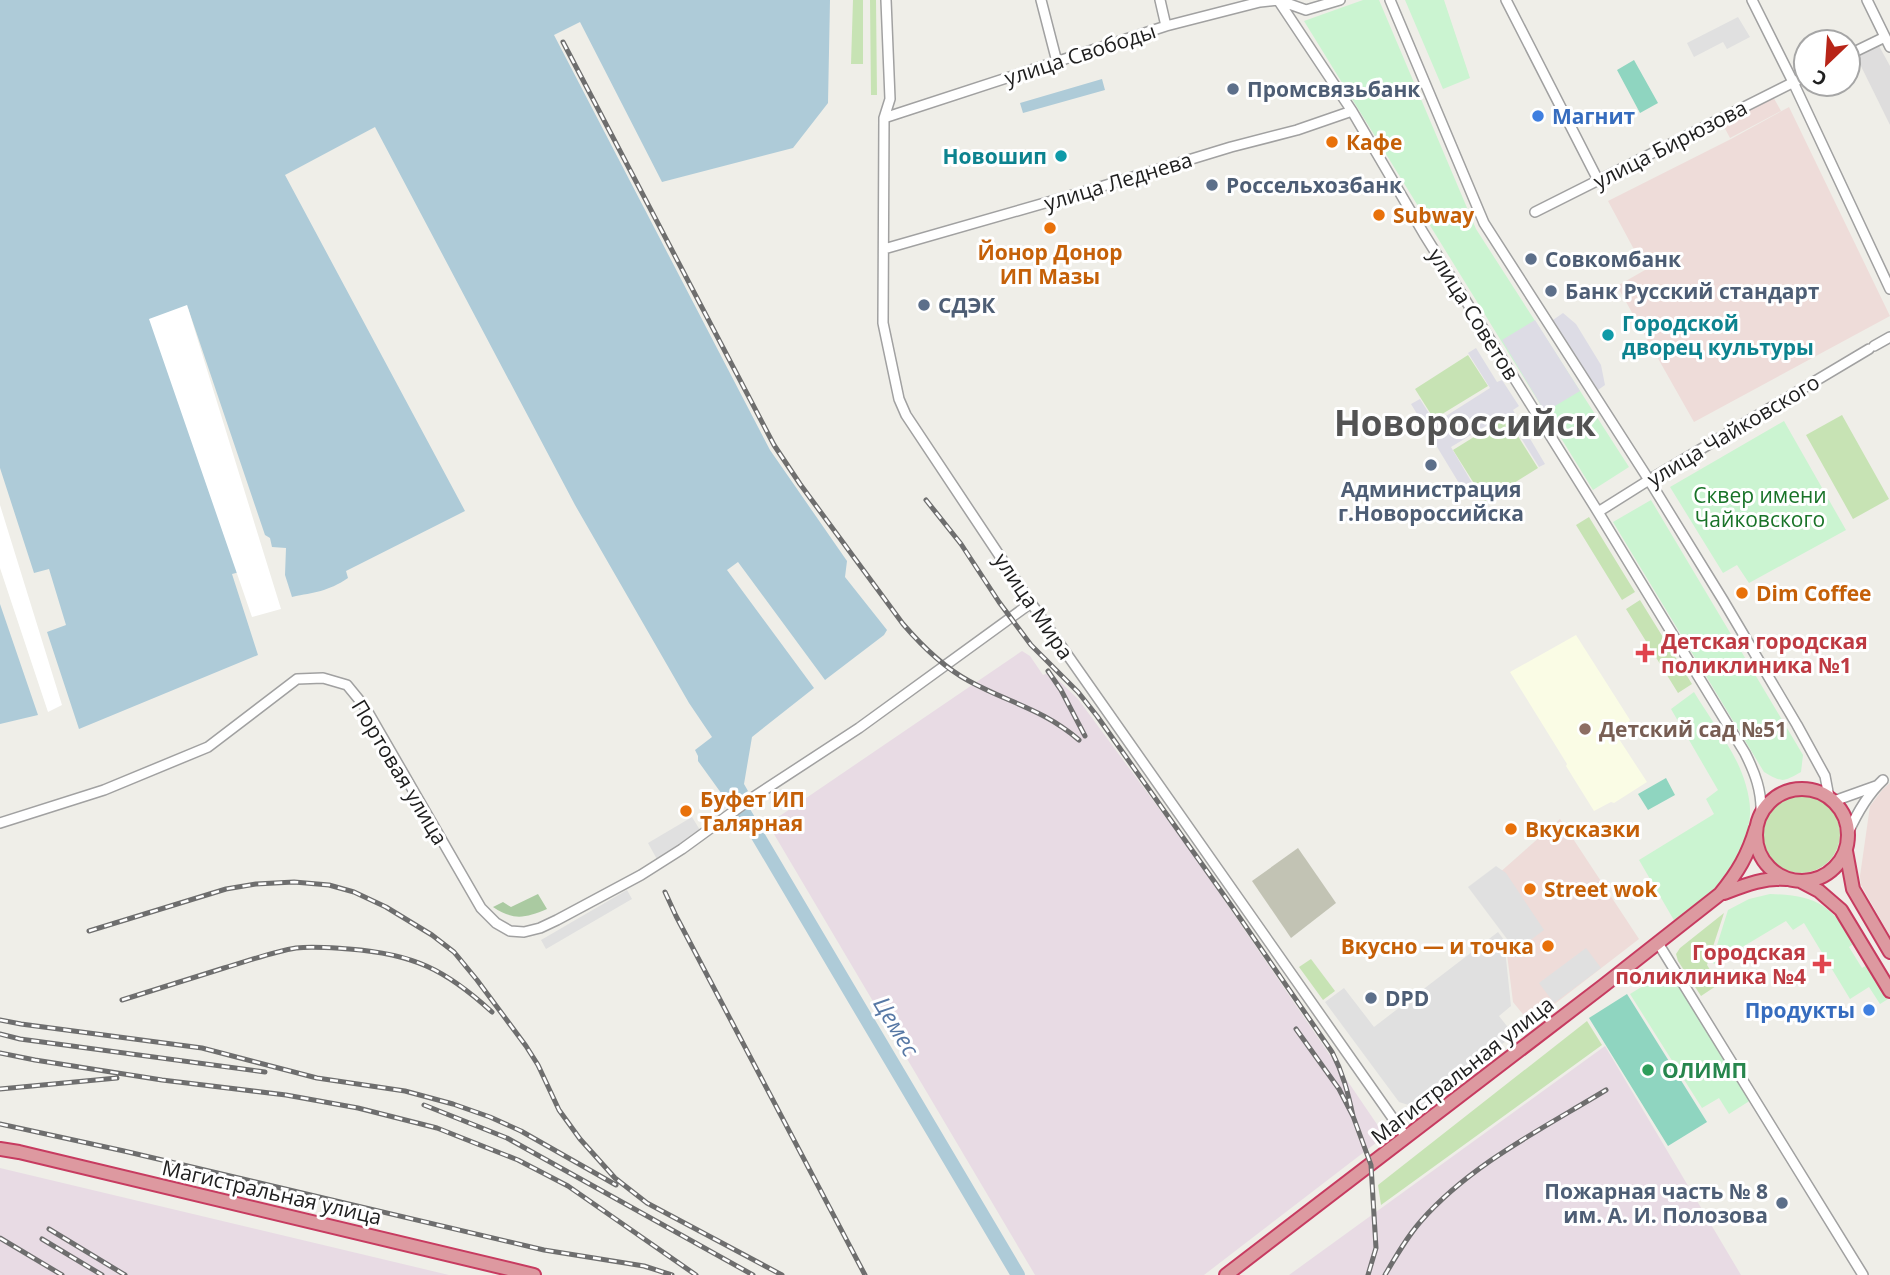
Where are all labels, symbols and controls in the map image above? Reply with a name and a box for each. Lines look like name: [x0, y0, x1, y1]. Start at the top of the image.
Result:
street label: улица Свободы: [1001, 16, 1159, 92]
north arrow: [1792, 28, 1862, 98]
text: С: [1809, 64, 1831, 93]
place label: Промсвязьбанк: [1247, 75, 1420, 103]
marker: Промсвязьбанк: [1225, 81, 1241, 97]
street label: улица Бирюзова: [1588, 93, 1752, 195]
place label: Магнит: [1552, 102, 1636, 130]
marker: Магнит: [1530, 108, 1546, 124]
place label: Кафе: [1346, 128, 1402, 156]
marker: Кафе: [1324, 134, 1340, 150]
place label: Новошип: [943, 142, 1047, 170]
street label: улица Леднева: [1040, 145, 1196, 217]
marker: Новошип: [1053, 148, 1069, 164]
place label: Россельхозбанк: [1226, 171, 1402, 199]
marker: Россельхозбанк: [1204, 177, 1220, 193]
place label: Subway: [1393, 201, 1474, 229]
marker: Subway: [1371, 207, 1387, 223]
marker: Йонор Донор ИП Мазы: [1042, 220, 1058, 236]
place label: Йонор Донор ИП Мазы: [977, 238, 1123, 290]
street label: улица Советов: [1422, 243, 1526, 385]
place label: Совкомбанк: [1545, 245, 1681, 273]
marker: Совкомбанк: [1523, 251, 1539, 267]
place label: Банк Русский стандарт: [1565, 277, 1820, 305]
marker: Банк Русский стандарт: [1543, 283, 1559, 299]
place label: СДЭК: [938, 291, 996, 319]
marker: СДЭК: [916, 297, 932, 313]
place label: Городской дворец культуры: [1622, 309, 1814, 361]
marker: Городской дворец культуры: [1600, 327, 1616, 343]
street label: улица Чайковского: [1642, 367, 1824, 493]
district label: Новороссийск: [1334, 399, 1596, 446]
marker: Администрация г.Новороссийска: [1423, 457, 1439, 473]
place label: Администрация г.Новороссийска: [1338, 475, 1524, 527]
park label: Сквер имени Чайковского: [1693, 481, 1827, 533]
street label: улица Мира: [988, 547, 1080, 665]
place label: Dim Coffee: [1756, 579, 1871, 607]
marker: Dim Coffee: [1734, 585, 1750, 601]
place label: Детская городская поликлиника №1: [1661, 627, 1868, 679]
marker: Детская городская поликлиника №1: [1635, 643, 1655, 663]
street label: Портовая улица: [346, 694, 454, 850]
place label: Детский сад №51: [1599, 715, 1787, 743]
marker: Детский сад №51: [1577, 721, 1593, 737]
place label: Буфет ИП Талярная: [700, 785, 805, 837]
marker: Буфет ИП Талярная: [678, 803, 694, 819]
place label: Вкусказки: [1525, 815, 1640, 843]
marker: Вкусказки: [1503, 821, 1519, 837]
place label: Street wok: [1544, 875, 1659, 903]
marker: Street wok: [1522, 881, 1538, 897]
place label: Вкусно — и точка: [1341, 932, 1534, 960]
marker: Вкусно — и точка: [1540, 938, 1556, 954]
place label: Городская поликлиника №4: [1615, 938, 1806, 990]
marker: Городская поликлиника №4: [1812, 954, 1832, 974]
place label: DPD: [1385, 984, 1429, 1012]
water label: Цемес: [867, 990, 928, 1062]
marker: DPD: [1363, 990, 1379, 1006]
street label: Магистральная улица: [1365, 990, 1559, 1150]
place label: Продукты: [1745, 996, 1855, 1024]
marker: Продукты: [1861, 1002, 1877, 1018]
place label: ОЛИМП: [1662, 1056, 1747, 1084]
marker: ОЛИМП: [1640, 1062, 1656, 1078]
street label: Магистральная улица: [159, 1153, 385, 1231]
place label: Пожарная часть № 8 им. А. И. Полозова: [1544, 1177, 1768, 1229]
marker: Пожарная часть № 8 им. А. И. Полозова: [1774, 1195, 1790, 1211]

